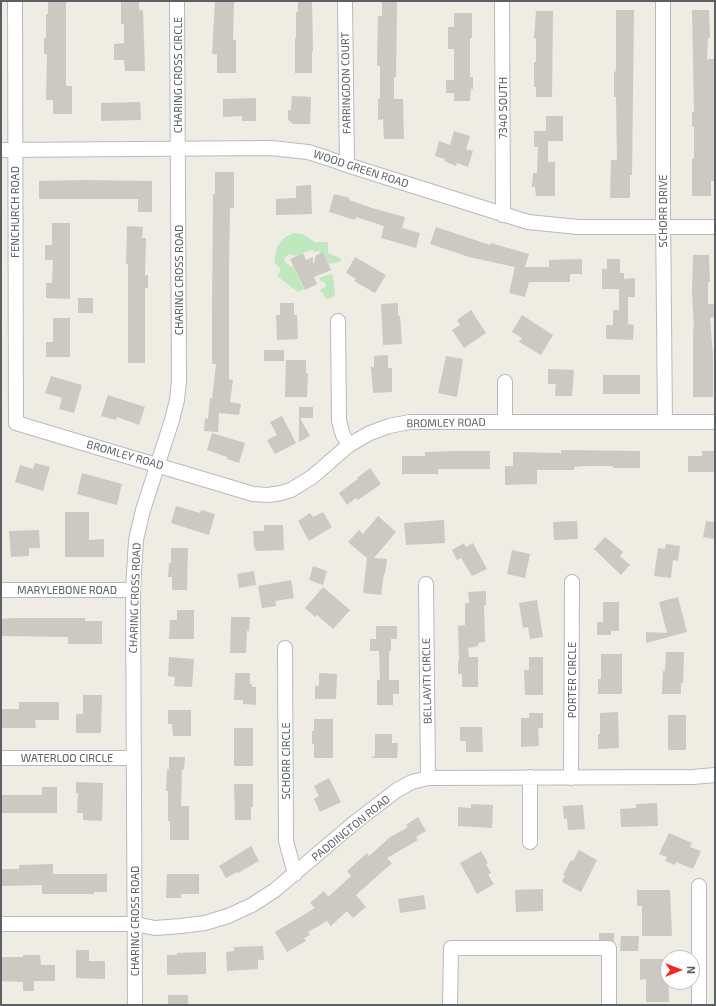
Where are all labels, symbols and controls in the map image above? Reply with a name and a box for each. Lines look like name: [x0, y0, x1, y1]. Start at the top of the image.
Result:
street label: CHARING CROSS CIRCLE: [171, 17, 185, 133]
street label: FARRINGDON COURT: [339, 32, 353, 134]
street label: 7340 SOUTH: [496, 77, 510, 139]
street label: WOOD GREEN ROAD: [312, 147, 410, 191]
street label: FENCHURCH ROAD: [8, 166, 22, 258]
street label: SCHORR DRIVE: [656, 174, 670, 248]
street label: CHARING CROSS ROAD: [172, 225, 186, 335]
street label: BROMLEY ROAD: [406, 416, 486, 430]
street label: BROMLEY ROAD: [85, 438, 165, 472]
street label: CHARING CROSS ROAD: [126, 542, 144, 654]
street label: MARYLEBONE ROAD: [17, 583, 117, 597]
street label: BELLAVITI CIRCLE: [420, 638, 434, 724]
street label: PORTER CIRCLE: [565, 642, 579, 718]
street label: SCHORR CIRCLE: [279, 722, 293, 800]
street label: WATERLOO CIRCLE: [21, 751, 113, 765]
street label: PADDINGTON ROAD: [309, 792, 393, 864]
street label: CHARING CROSS ROAD: [128, 866, 142, 976]
north arrow: [660, 950, 700, 990]
text: N: [685, 966, 698, 974]

